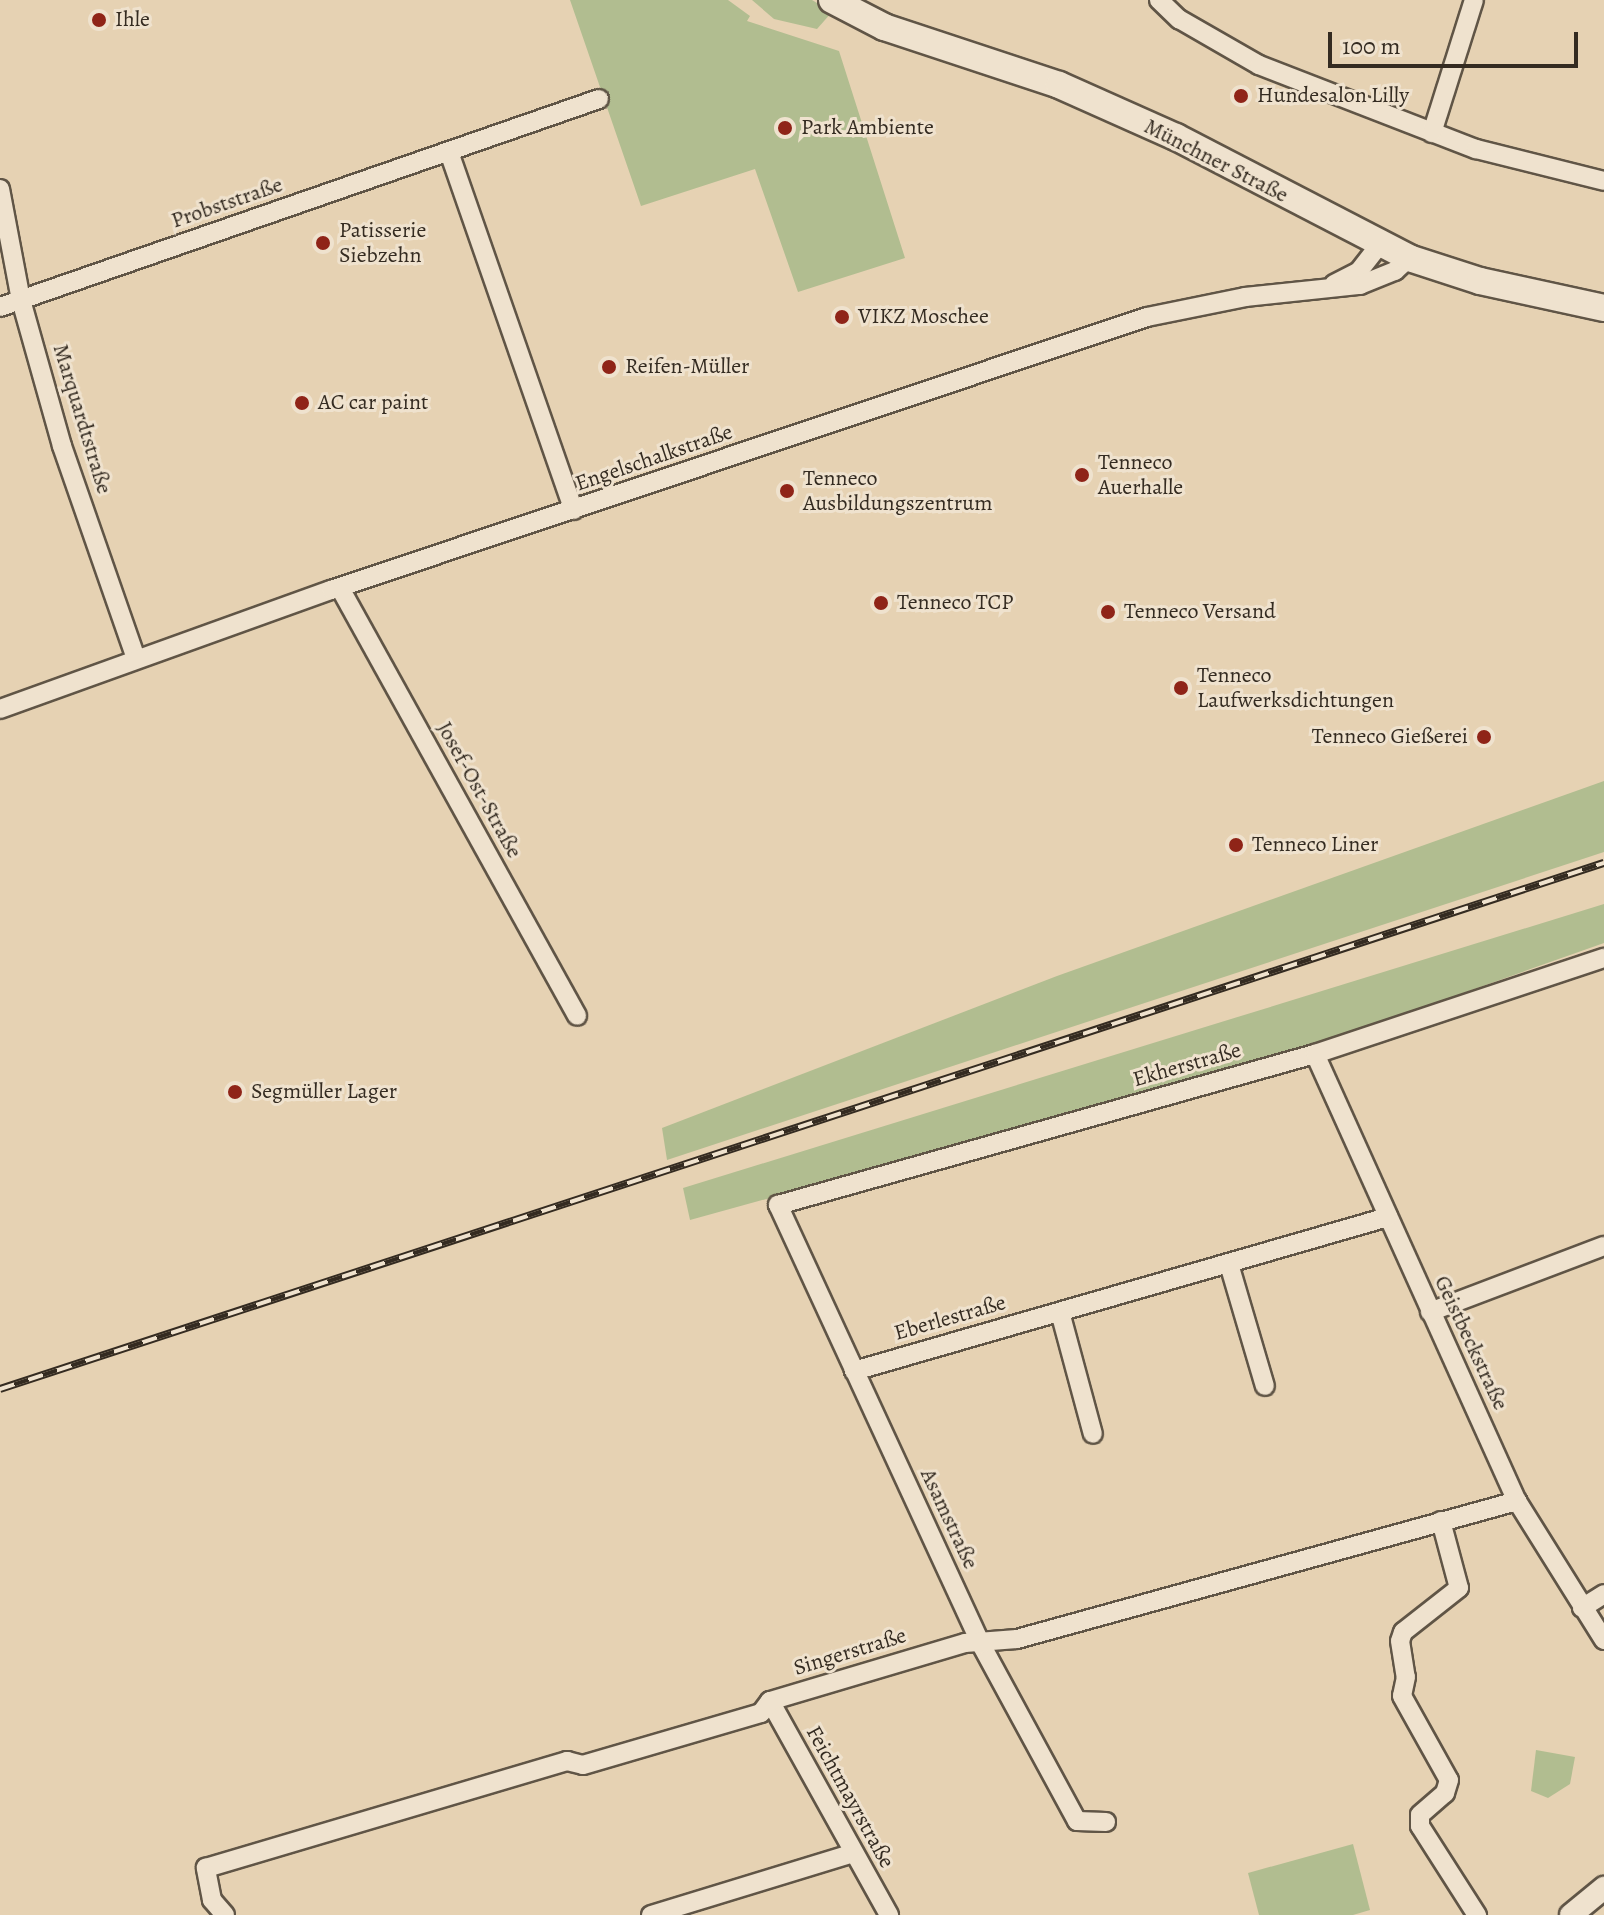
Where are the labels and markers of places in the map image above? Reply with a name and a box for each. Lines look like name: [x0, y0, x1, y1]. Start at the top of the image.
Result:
place label: Ihle: [115, 7, 150, 33]
marker: Ihle: [90, 11, 108, 29]
place label: Hundesalon Lilly: [1257, 83, 1409, 109]
marker: Hundesalon Lilly: [1232, 87, 1250, 105]
place label: Park Ambiente: [801, 115, 934, 141]
marker: Park Ambiente: [776, 119, 794, 137]
place label: Patisserie Siebzehn: [339, 217, 426, 268]
marker: Patisserie Siebzehn: [314, 234, 332, 252]
place label: VIKZ Moschee: [858, 304, 989, 330]
marker: VIKZ Moschee: [833, 308, 851, 326]
place label: Reifen-Müller: [625, 354, 749, 380]
marker: Reifen-Müller: [600, 358, 618, 376]
place label: AC car paint: [318, 390, 428, 416]
marker: AC car paint: [293, 394, 311, 412]
place label: Tenneco Auerhalle: [1098, 449, 1183, 500]
place label: Tenneco Ausbildungszentrum: [803, 465, 992, 516]
marker: Tenneco Auerhalle: [1073, 466, 1091, 484]
marker: Tenneco Ausbildungszentrum: [778, 482, 796, 500]
place label: Tenneco TCP: [897, 590, 1013, 616]
marker: Tenneco TCP: [872, 594, 890, 612]
place label: Tenneco Versand: [1124, 599, 1276, 625]
marker: Tenneco Versand: [1099, 603, 1117, 621]
place label: Tenneco Laufwerksdichtungen: [1197, 662, 1394, 714]
marker: Tenneco Laufwerksdichtungen: [1172, 679, 1190, 697]
place label: Tenneco Gießerei: [1312, 724, 1468, 750]
marker: Tenneco Gießerei: [1475, 728, 1493, 746]
place label: Tenneco Liner: [1252, 832, 1379, 858]
marker: Tenneco Liner: [1227, 836, 1245, 854]
place label: Segmüller Lager: [251, 1079, 397, 1105]
marker: Segmüller Lager: [226, 1083, 244, 1101]

